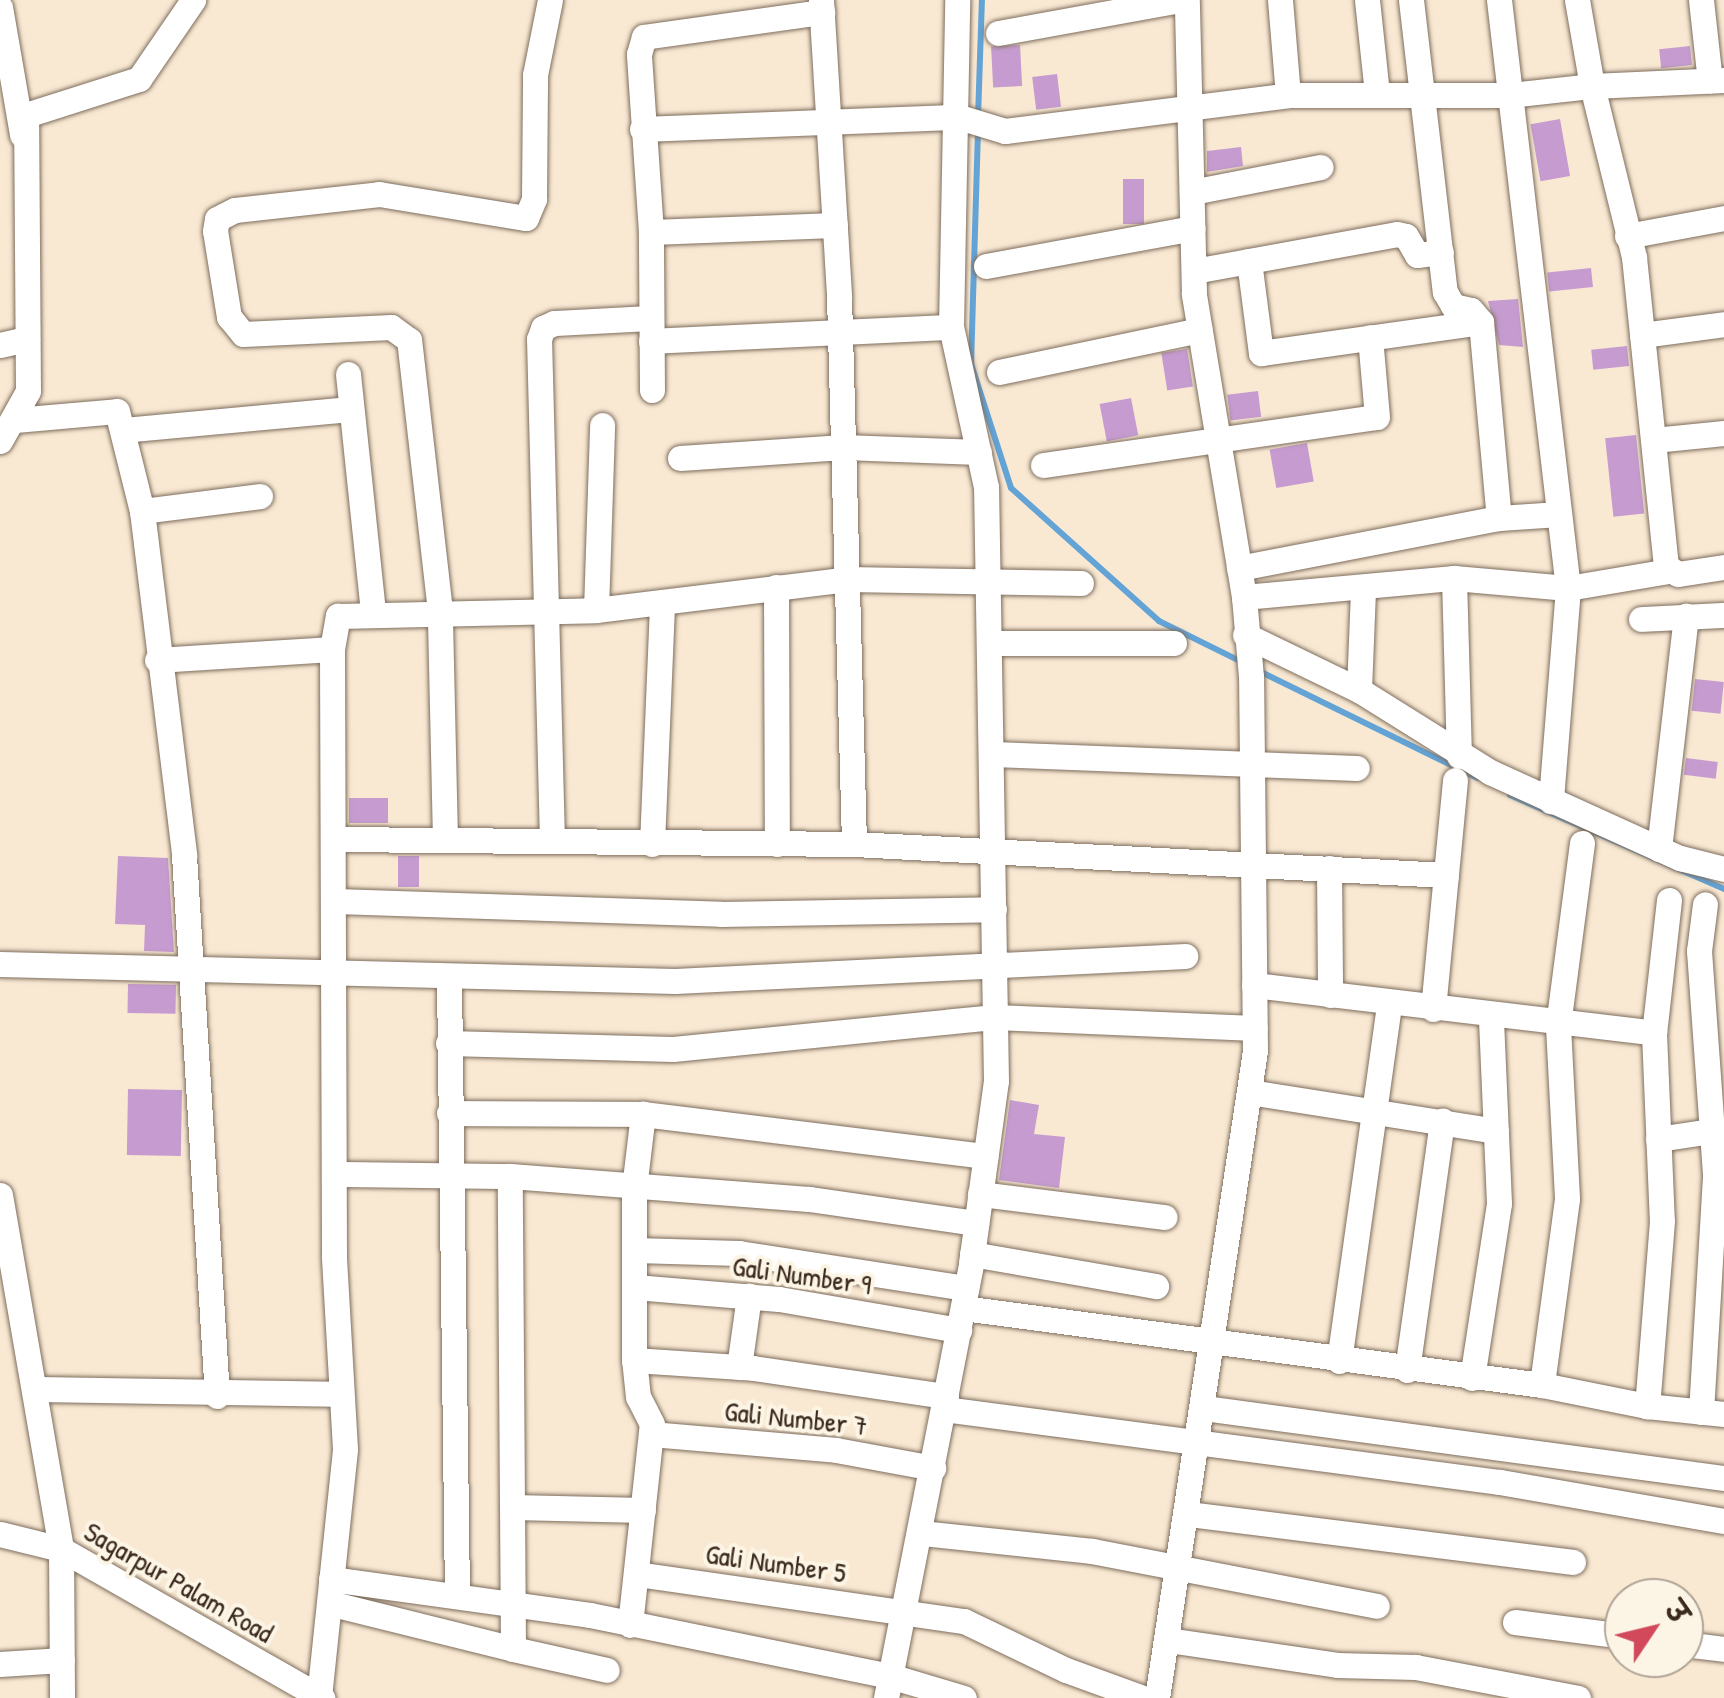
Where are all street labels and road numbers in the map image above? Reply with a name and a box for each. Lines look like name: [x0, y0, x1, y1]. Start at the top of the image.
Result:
street label: Gali Number 9: [730, 1249, 874, 1301]
street label: Gali Number 7: [723, 1394, 869, 1442]
street label: Sagarpur Palam Road: [79, 1514, 279, 1650]
street label: Gali Number 5: [704, 1537, 848, 1589]

